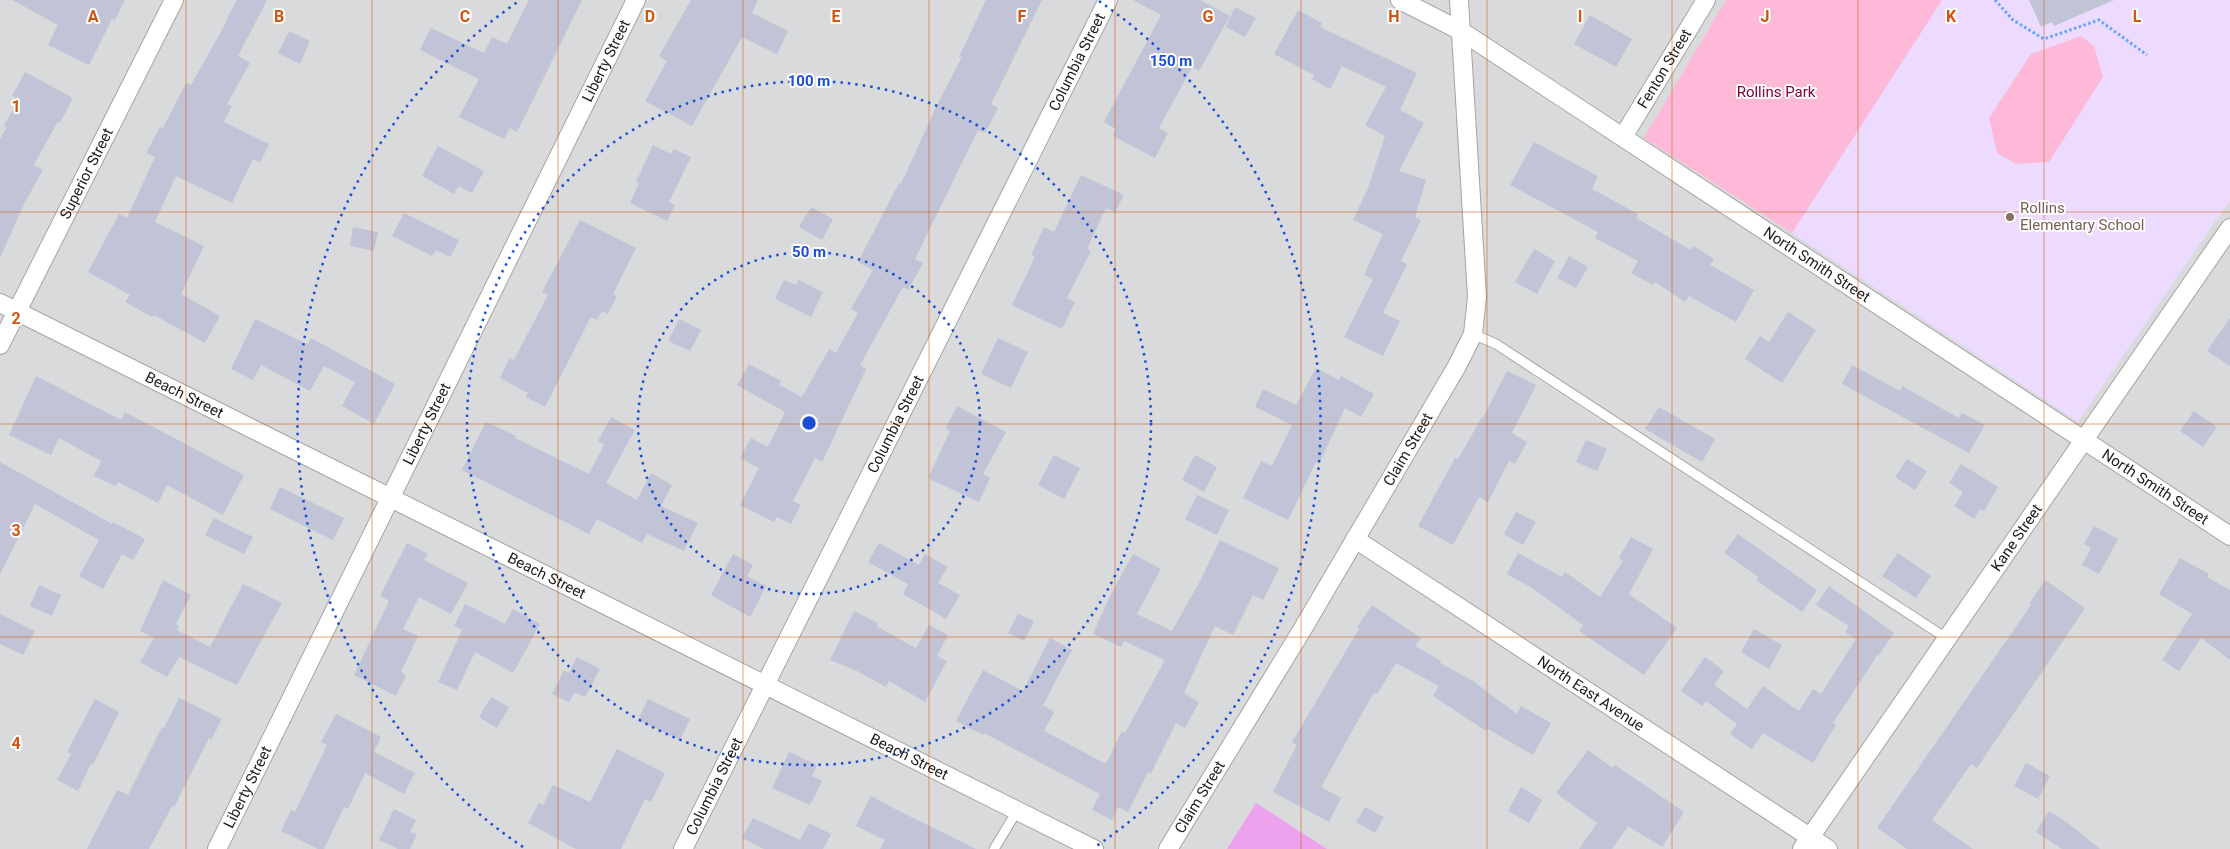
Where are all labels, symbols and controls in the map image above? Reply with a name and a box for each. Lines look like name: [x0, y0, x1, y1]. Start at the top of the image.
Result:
text: A: [88, 7, 99, 26]
text: B: [274, 7, 284, 26]
text: C: [460, 7, 470, 26]
text: D: [645, 7, 655, 26]
text: E: [832, 7, 841, 26]
text: F: [1018, 7, 1027, 26]
text: G: [1203, 7, 1214, 26]
text: H: [1388, 7, 1400, 26]
text: I: [1578, 7, 1582, 26]
text: J: [1761, 7, 1769, 26]
text: K: [1946, 7, 1957, 26]
text: L: [2133, 7, 2142, 26]
street label: Columbia Street: [1045, 10, 1109, 114]
street label: Liberty Street: [578, 17, 634, 105]
street label: Fenton Street: [1634, 26, 1695, 111]
text: 150 m: [1150, 52, 1192, 70]
text: 100 m: [788, 72, 830, 90]
park label: Rollins Park: [1737, 83, 1816, 101]
text: 1: [11, 97, 21, 116]
street label: Superior Street: [56, 125, 117, 222]
place label: Rollins Elementary School: [2020, 199, 2144, 234]
marker: Rollins Elementary School: [2004, 211, 2016, 223]
street label: North Smith Street: [1760, 223, 1874, 306]
text: 50 m: [792, 243, 826, 261]
text: 2: [11, 309, 21, 328]
street label: Beach Street: [142, 368, 226, 422]
street label: Columbia Street: [864, 372, 928, 476]
street label: Liberty Street: [399, 380, 455, 468]
street label: Claim Street: [1379, 410, 1436, 489]
centre of rings: [800, 414, 818, 432]
street label: North Smith Street: [2099, 445, 2212, 528]
street label: Kane Street: [1987, 501, 2046, 575]
text: 3: [11, 521, 21, 540]
street label: Beach Street: [505, 549, 589, 603]
street label: North East Avenue: [1534, 652, 1648, 735]
street label: Beach Street: [867, 730, 951, 784]
text: 4: [11, 734, 21, 753]
street label: Columbia Street: [682, 734, 746, 838]
street label: Liberty Street: [220, 743, 275, 831]
street label: Claim Street: [1171, 757, 1229, 837]

